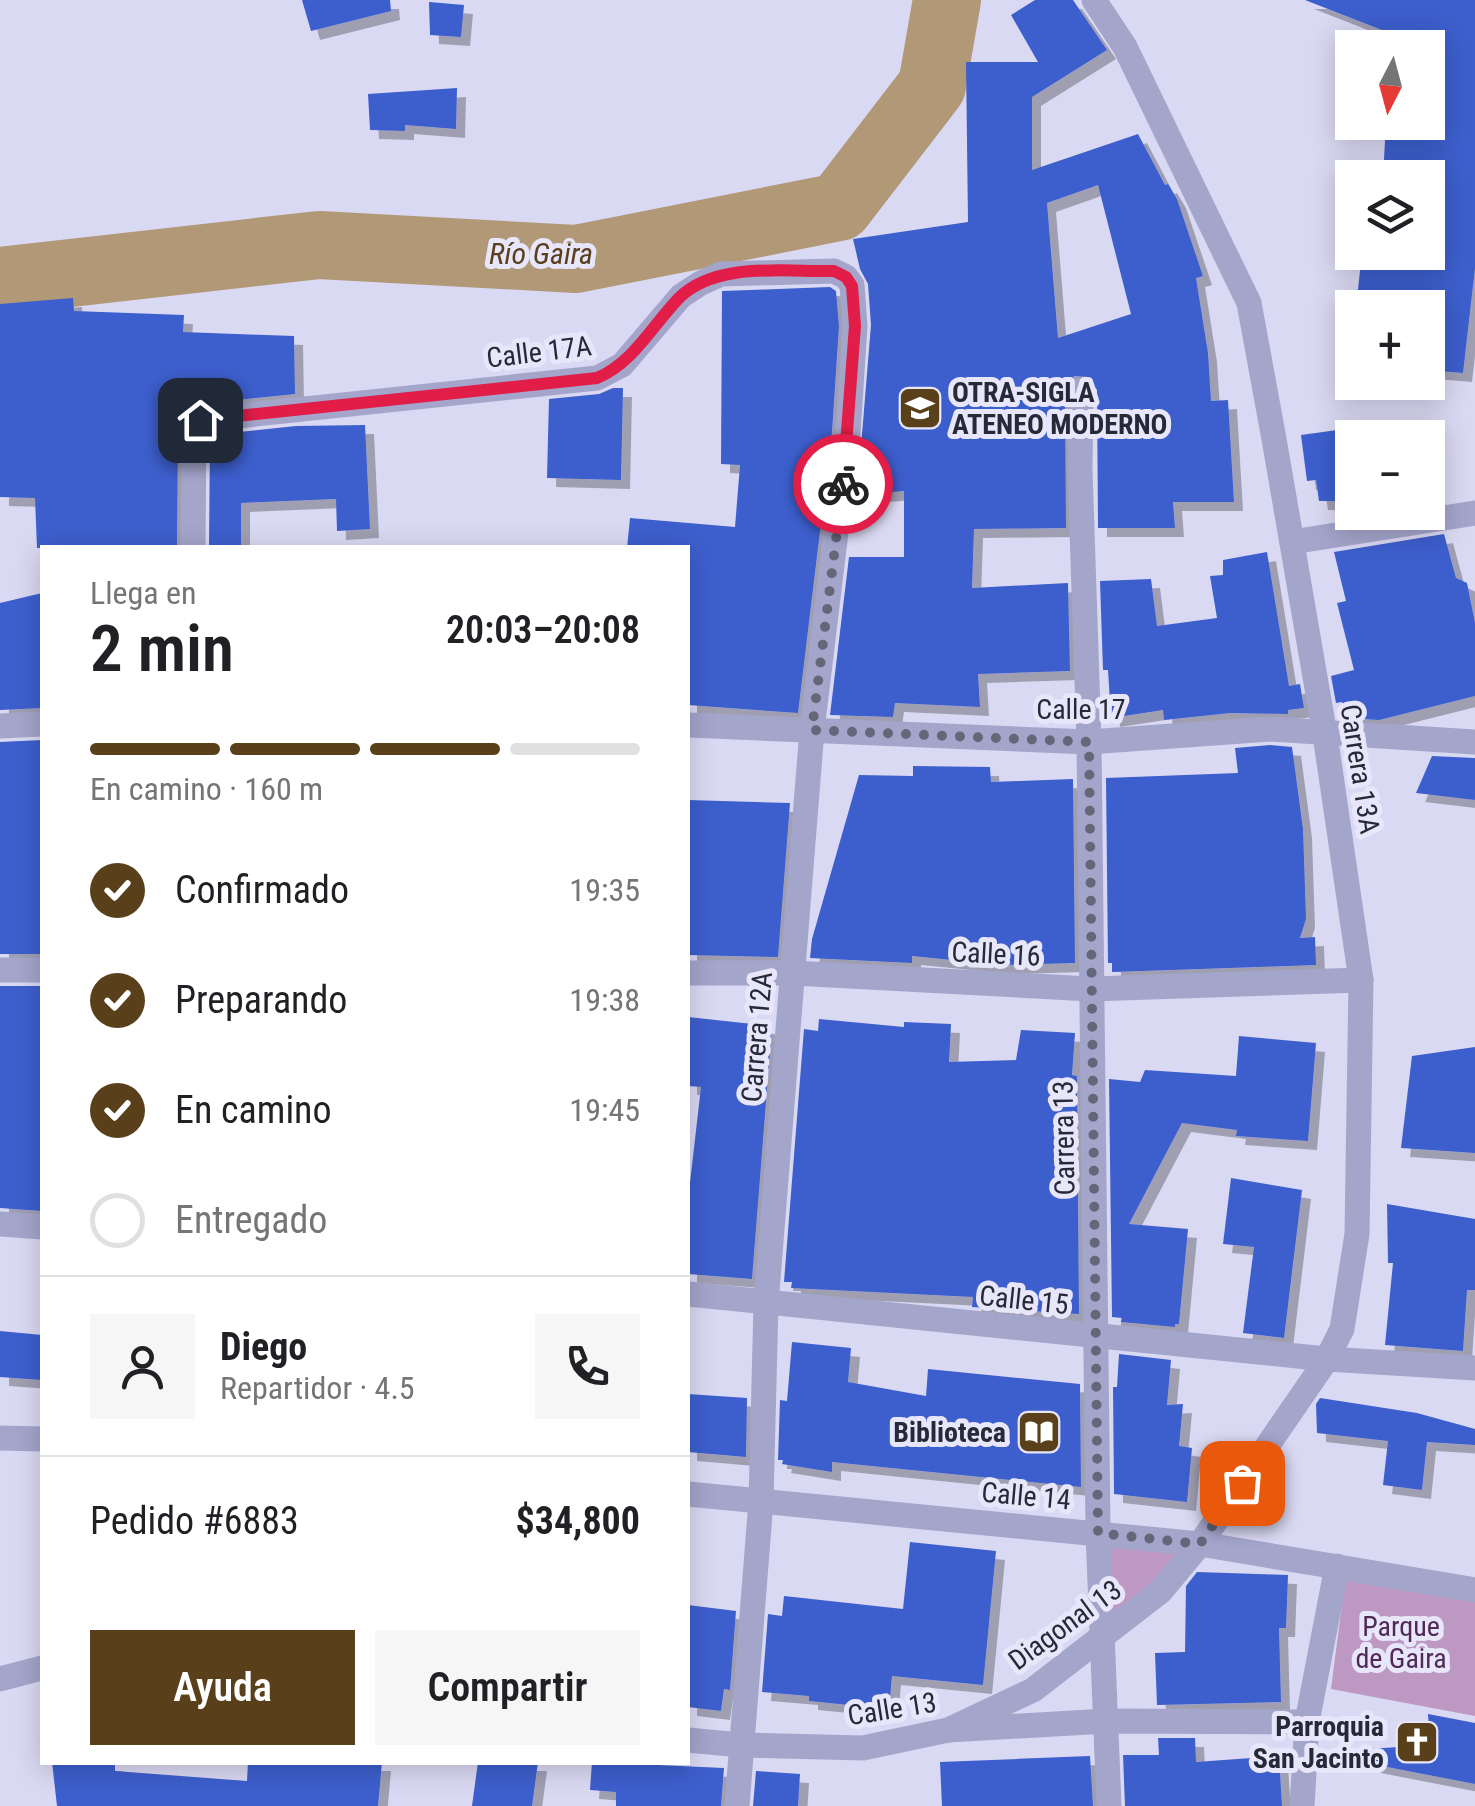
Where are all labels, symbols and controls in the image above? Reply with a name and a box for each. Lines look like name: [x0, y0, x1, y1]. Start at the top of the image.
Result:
north arrow: [1335, 30, 1445, 140]
map controls: [1335, 30, 1445, 530]
button: layers: [1335, 160, 1445, 270]
water label: Río Gaira: [489, 236, 593, 271]
button: +: [1335, 290, 1445, 400]
street label: Calle 17A: [485, 329, 593, 375]
place label: OTRA-SIGLA ATENEO MODERNO: [952, 376, 1167, 441]
pin: [158, 378, 243, 463]
school or university icon: OTRA-SIGLA ATENEO MODERNO: [897, 385, 943, 431]
icon: home: [173, 393, 228, 448]
button: −: [1335, 420, 1445, 530]
courier: [793, 434, 893, 534]
icon: bike: [816, 457, 871, 512]
text: Llega en: [90, 574, 197, 612]
text: 20:03–20:08: [446, 608, 640, 652]
text: 2 min: [90, 611, 234, 687]
street label: Calle 17: [1036, 693, 1126, 726]
street label: Carrera 13A: [1333, 702, 1387, 836]
text: En camino · 160 m: [90, 770, 323, 808]
icon: check: [90, 863, 145, 918]
text: Confirmado: [175, 868, 349, 912]
text: 19:35: [569, 871, 640, 909]
street label: Calle 16: [951, 935, 1041, 973]
street label: Carrera 12A: [735, 970, 779, 1104]
icon: check: [90, 973, 145, 1028]
text: Preparando: [175, 978, 347, 1022]
text: 19:38: [569, 981, 640, 1019]
street label: Carrera 13: [1047, 1080, 1081, 1196]
icon: check: [90, 1083, 145, 1138]
text: En camino: [175, 1088, 332, 1132]
text: 19:45: [569, 1091, 640, 1129]
text: Entregado: [175, 1198, 327, 1242]
street label: Calle 15: [978, 1279, 1070, 1321]
button: person: [90, 1314, 195, 1419]
button: phone: [535, 1314, 640, 1419]
text: Diego: [220, 1325, 307, 1369]
text: Repartidor · 4.5: [220, 1369, 415, 1407]
library icon: Biblioteca: [1016, 1409, 1062, 1455]
place label: Biblioteca: [893, 1416, 1006, 1449]
pin: [1200, 1441, 1285, 1526]
icon: bag: [1215, 1456, 1270, 1511]
street label: Calle 14: [980, 1476, 1072, 1516]
text: Pedido #6883: [90, 1499, 299, 1543]
text: $34,800: [515, 1499, 640, 1543]
street label: Diagonal 13: [1002, 1573, 1128, 1677]
park label: Parque de Gaira: [1355, 1610, 1447, 1675]
button: Ayuda: [90, 1630, 355, 1745]
button: Compartir: [375, 1630, 640, 1745]
street label: Calle 13: [845, 1686, 939, 1732]
place label: Parroquia San Jacinto: [1253, 1710, 1384, 1775]
church icon: Parroquia San Jacinto: [1394, 1719, 1440, 1765]

